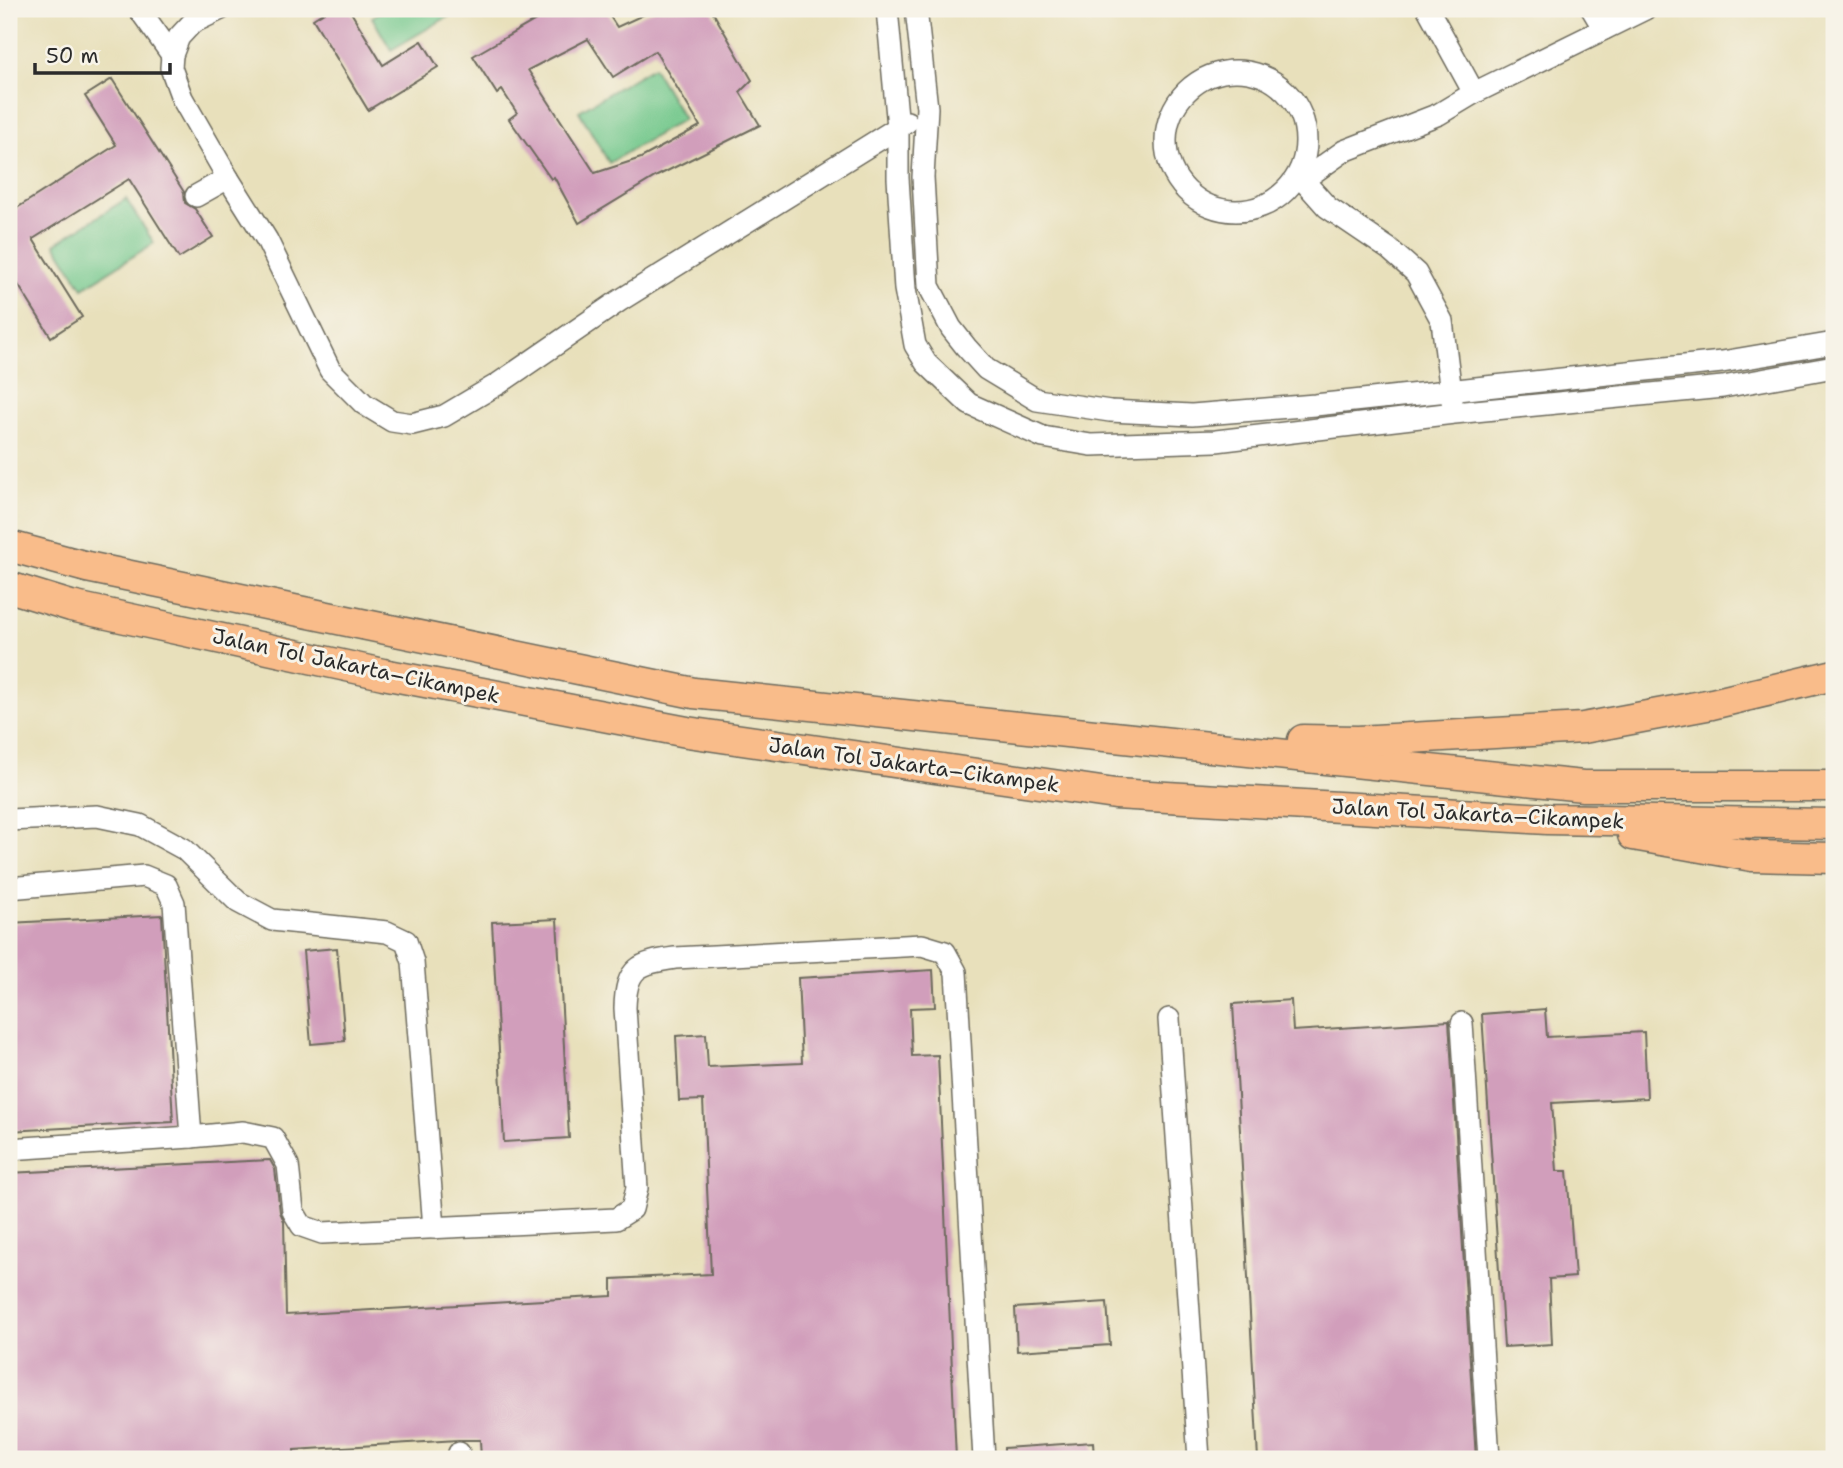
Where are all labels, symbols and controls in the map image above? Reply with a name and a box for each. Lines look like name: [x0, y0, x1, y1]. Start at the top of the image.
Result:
scale bar: [35, 32, 170, 76]
text: 50 m: [46, 42, 99, 70]
street label: Jalan Tol Jakarta–Cikampek: [210, 622, 502, 710]
street label: Jalan Tol Jakarta–Cikampek: [767, 731, 1061, 799]
street label: Jalan Tol Jakarta–Cikampek: [1331, 792, 1625, 836]

